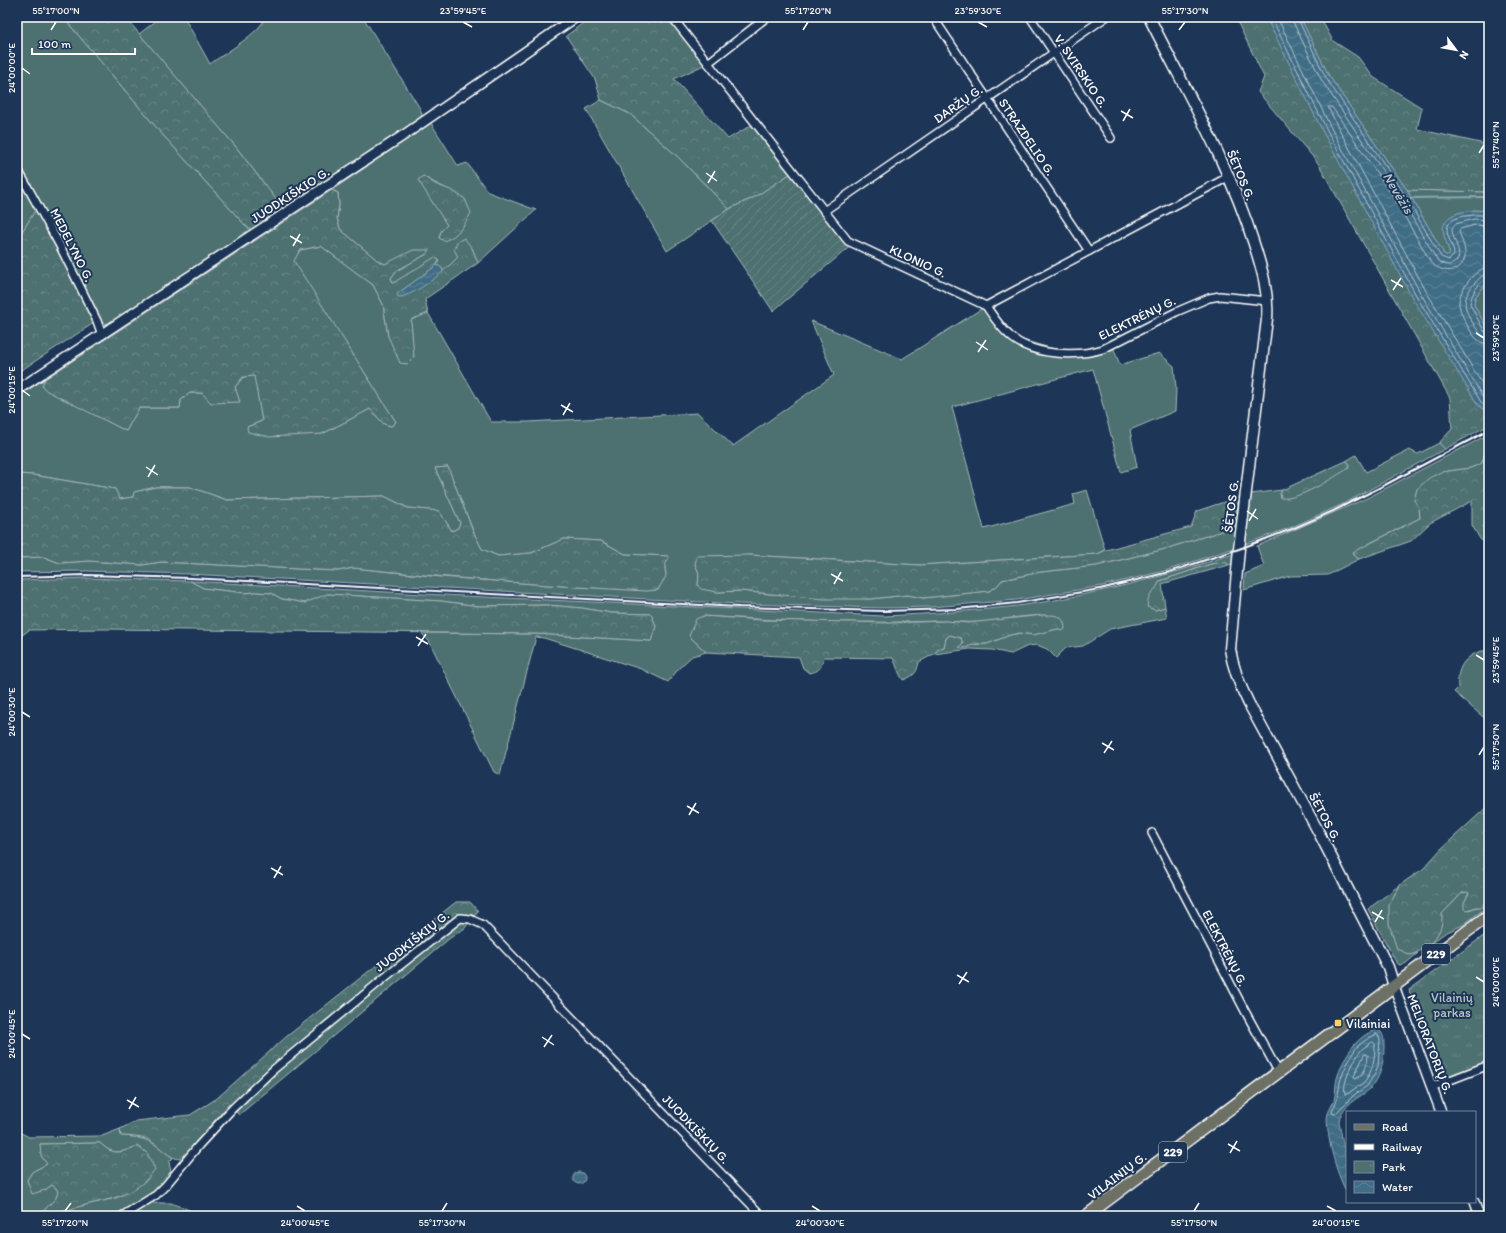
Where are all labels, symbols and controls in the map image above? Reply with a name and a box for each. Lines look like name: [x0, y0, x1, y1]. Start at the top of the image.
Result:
text: 55°17'00"N: [32, 4, 80, 17]
text: 23°59'45"E: [440, 4, 487, 17]
text: 55°17'20"N: [785, 4, 832, 17]
text: 23°59'30"E: [955, 4, 1002, 17]
text: 55°17'30"N: [1162, 4, 1209, 17]
scale bar: [32, 30, 135, 56]
north arrow: [1436, 30, 1476, 70]
street label: V. SVIRSKIO G.: [1051, 32, 1111, 110]
text: 100 m: [38, 37, 71, 51]
text: 24°00'00"E: [5, 43, 18, 93]
text: N: [1457, 48, 1472, 62]
street label: DARŽŲ G.: [931, 82, 985, 126]
street label: STRAZDELIO G.: [996, 96, 1058, 178]
text: 55°17'40"N: [1489, 121, 1502, 169]
street label: ŠĖTOS G.: [1224, 147, 1258, 203]
street label: JUODKIŠKIO G.: [248, 164, 332, 226]
water label: Nevėžis: [1379, 169, 1417, 218]
street label: MEDELYNO G.: [47, 206, 97, 284]
street label: KLONIO G.: [887, 241, 949, 281]
street label: ELEKTRĖNŲ G.: [1096, 293, 1178, 343]
text: 23°59'30"E: [1489, 314, 1502, 361]
text: 24°00'15"E: [5, 366, 18, 414]
street label: ŠĖTOS G.: [1220, 479, 1242, 533]
text: 23°59'45"E: [1489, 636, 1502, 683]
text: 24°00'30"E: [5, 687, 18, 737]
text: 55°17'50"N: [1489, 723, 1502, 770]
street label: ŠĖTOS G.: [1306, 790, 1344, 844]
street label: JUODKIŠKIŲ G.: [372, 907, 452, 975]
street label: ELEKTRĖNŲ G.: [1199, 907, 1251, 989]
road number: 229: [1422, 944, 1450, 964]
text: 24°00'00"E: [1489, 957, 1502, 1007]
park label: Vilainių parkas: [1431, 990, 1473, 1020]
street label: MELIORATORIŲ G.: [1404, 992, 1456, 1096]
text: 24°00'45"E: [5, 1009, 18, 1058]
place label: Vilainiai: [1346, 1016, 1390, 1031]
marker: Vilainiai: [1333, 1018, 1343, 1028]
street label: JUODKIŠKIŲ G.: [659, 1091, 733, 1167]
legend: [1346, 1111, 1476, 1203]
text: Road: [1382, 1120, 1408, 1134]
text: Railway: [1382, 1140, 1422, 1154]
road number: 229: [1159, 1142, 1187, 1162]
street label: VILAINIŲ G.: [1085, 1149, 1149, 1203]
text: Park: [1382, 1160, 1406, 1174]
text: Water: [1382, 1180, 1413, 1194]
text: 55°17'20"N: [42, 1216, 89, 1229]
text: 24°00'45"E: [281, 1216, 330, 1229]
text: 55°17'30"N: [419, 1216, 466, 1229]
text: 24°00'30"E: [795, 1216, 845, 1229]
text: 55°17'50"N: [1171, 1216, 1218, 1229]
text: 24°00'15"E: [1312, 1216, 1360, 1229]

